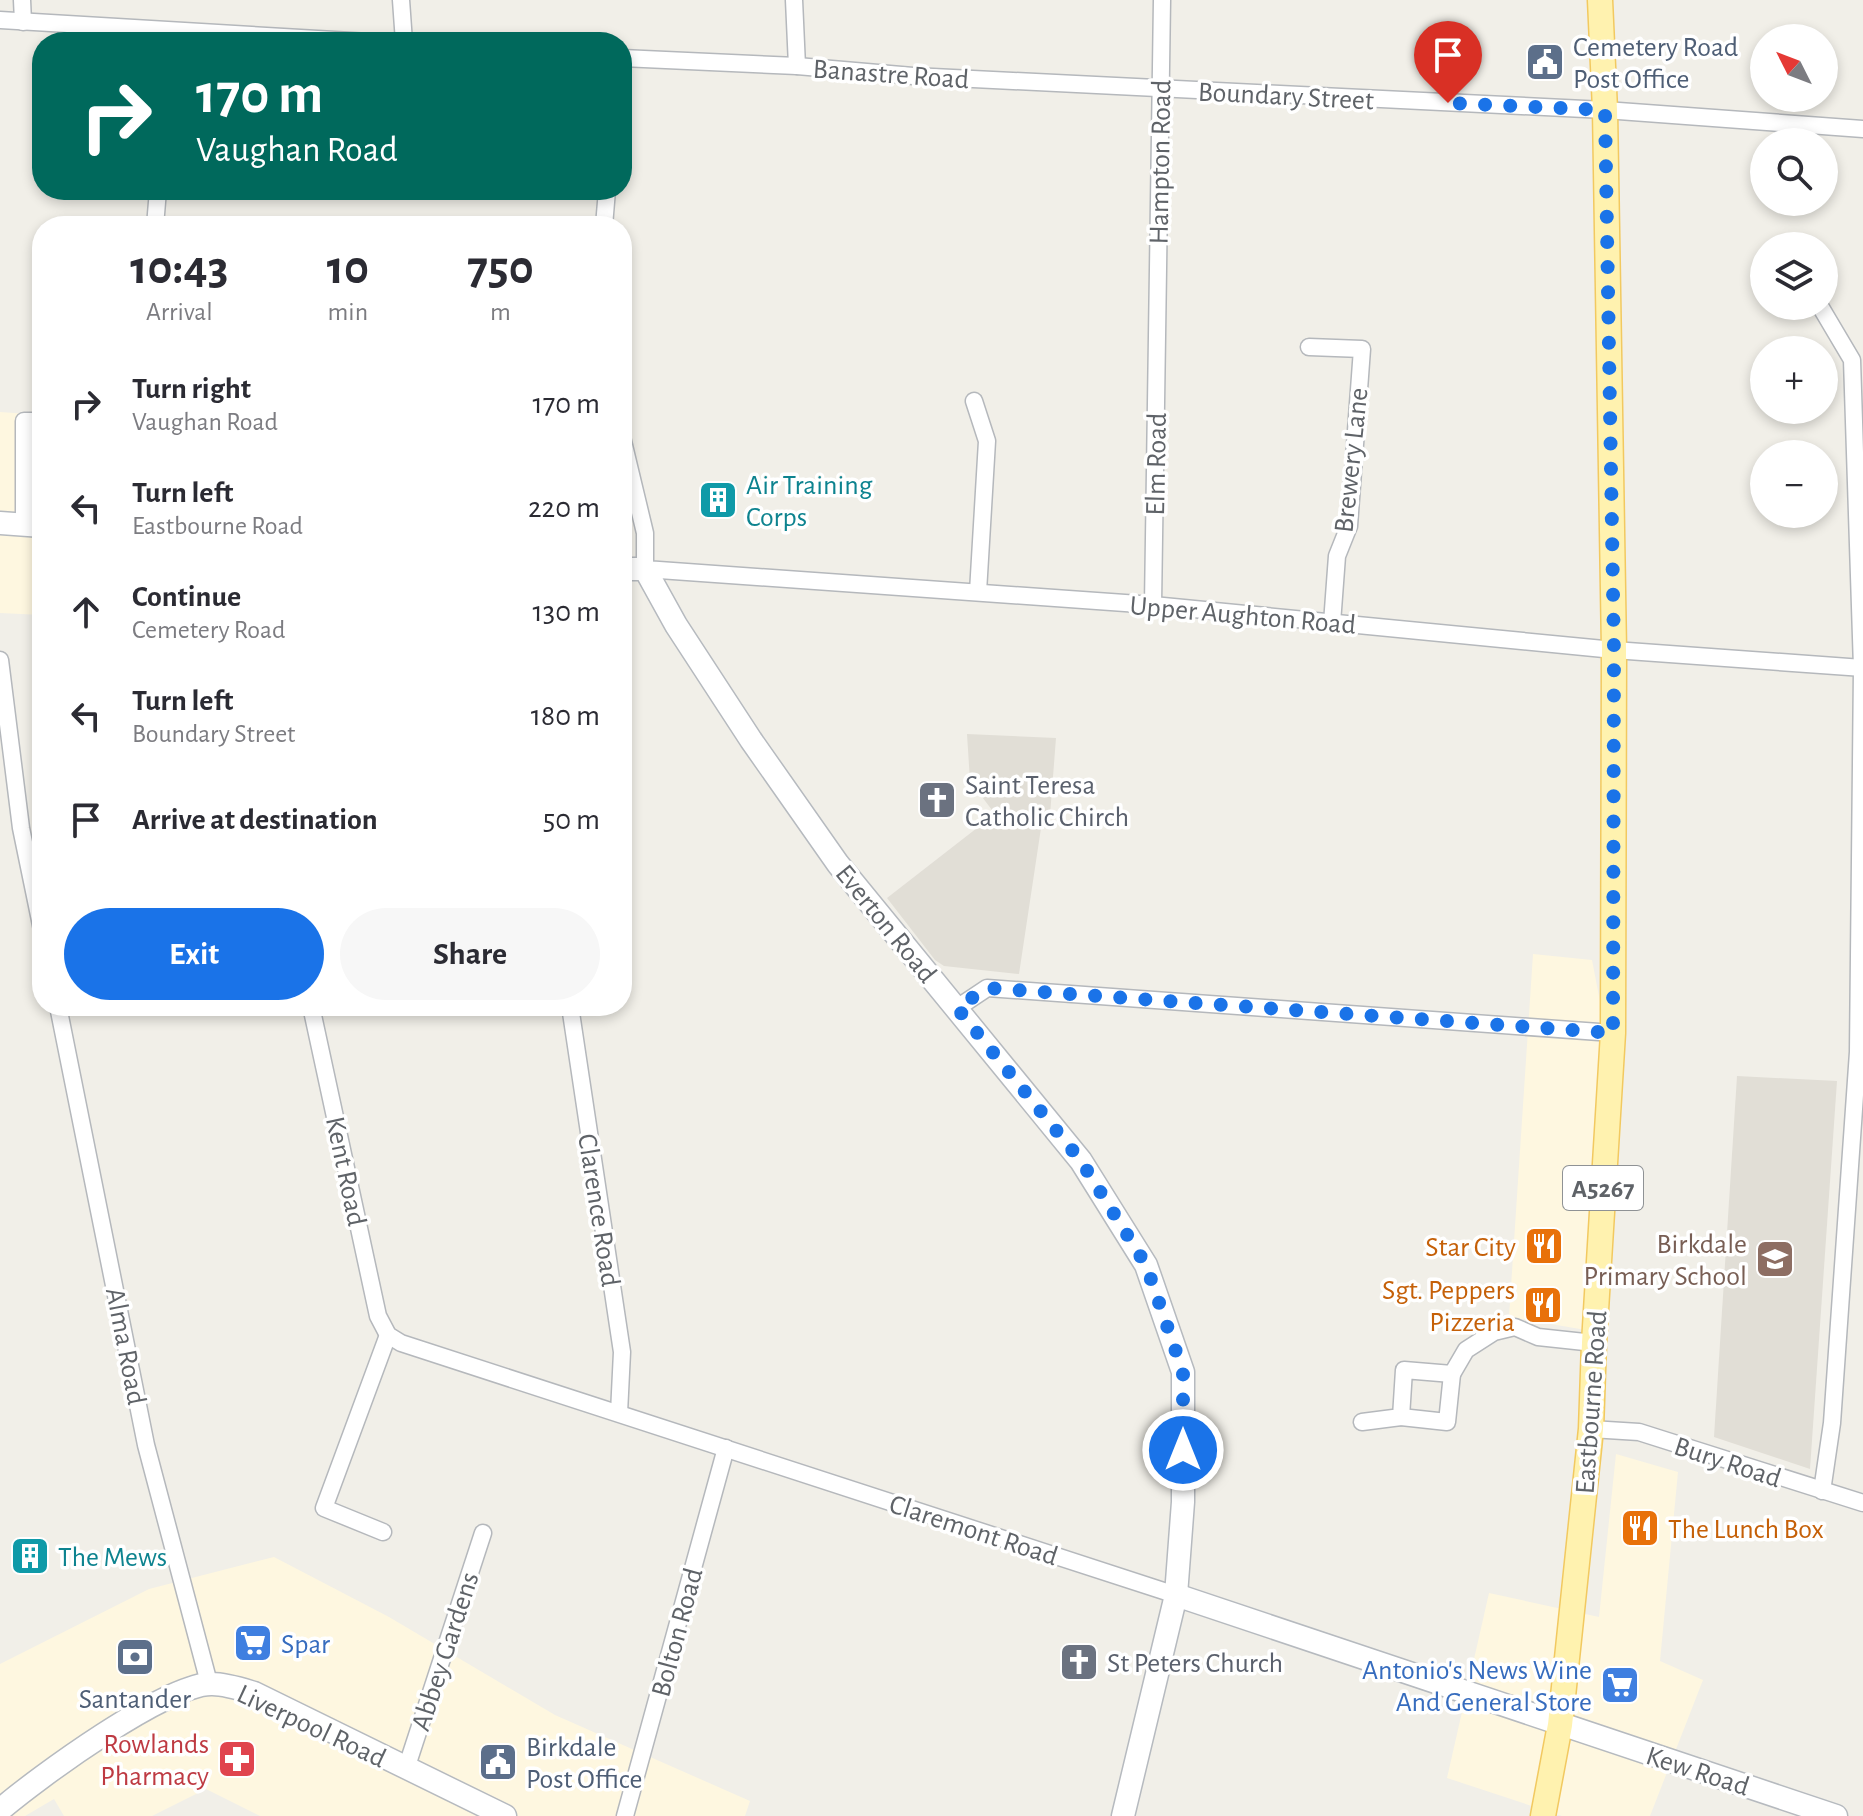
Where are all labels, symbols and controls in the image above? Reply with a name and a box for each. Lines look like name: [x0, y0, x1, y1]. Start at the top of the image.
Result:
pin: [1414, 21, 1482, 103]
north arrow: [1750, 24, 1838, 112]
map controls: [1750, 24, 1838, 528]
icon: arrive: [1426, 33, 1470, 77]
place label: Cemetery Road Post Office: [1573, 34, 1738, 94]
public building icon: Cemetery Road Post Office: [1524, 41, 1566, 83]
street label: Banastre Road: [812, 56, 970, 94]
icon: right: [64, 64, 168, 168]
text: 170 m: [196, 67, 323, 123]
street label: Boundary Street: [1197, 78, 1375, 116]
street label: Hampton Road: [1146, 79, 1176, 245]
button: search: [1750, 128, 1838, 216]
text: Vaughan Road: [196, 132, 398, 168]
button: layers: [1750, 232, 1838, 320]
text: 10:43: [130, 245, 228, 293]
text: 10: [327, 245, 369, 293]
text: 750: [467, 245, 534, 293]
text: Arrival: [146, 299, 213, 325]
text: min: [328, 299, 368, 325]
text: m: [490, 299, 511, 325]
button: +: [1750, 336, 1838, 424]
text: Turn right: [132, 374, 251, 404]
icon: right: [64, 382, 108, 426]
street label: Brewery Lane: [1330, 386, 1374, 534]
text: 170 m: [532, 389, 600, 419]
text: Vaughan Road: [132, 409, 278, 435]
street label: Elm Road: [1142, 412, 1172, 516]
button: −: [1750, 440, 1838, 528]
place label: Air Training Corps: [746, 472, 873, 532]
text: Turn left: [132, 478, 233, 508]
building icon: Air Training Corps: [697, 479, 739, 521]
icon: left: [64, 486, 108, 530]
text: 220 m: [528, 493, 600, 523]
text: Eastbourne Road: [132, 513, 303, 539]
text: Continue: [132, 582, 241, 612]
icon: ahead: [64, 590, 108, 634]
street label: Upper Aughton Road: [1129, 592, 1357, 640]
text: 130 m: [533, 597, 600, 627]
text: Cemetery Road: [132, 617, 286, 643]
text: Turn left: [132, 686, 233, 716]
icon: left: [64, 694, 108, 738]
text: 180 m: [531, 701, 600, 731]
text: Boundary Street: [132, 721, 295, 747]
place label: Saint Teresa Catholic Chirch: [965, 772, 1129, 832]
church icon: Saint Teresa Catholic Chirch: [916, 779, 958, 821]
icon: arrive: [64, 798, 108, 842]
text: Arrive at destination: [132, 805, 378, 835]
text: 50 m: [543, 805, 600, 835]
street label: Everton Road: [830, 860, 941, 989]
button: Exit: [64, 908, 324, 1000]
button: Share: [340, 908, 600, 1000]
street label: Kent Road: [320, 1114, 370, 1229]
street label: Clarence Road: [572, 1132, 624, 1289]
road number: A5267: [1563, 1166, 1643, 1210]
restaurant icon: Star City: [1523, 1225, 1565, 1267]
place label: Birkdale Primary School: [1584, 1231, 1747, 1291]
place label: Star City: [1425, 1234, 1516, 1262]
school or university icon: Birkdale Primary School: [1754, 1238, 1796, 1280]
place label: Sgt. Peppers Pizzeria: [1382, 1277, 1515, 1337]
restaurant icon: Sgt. Peppers Pizzeria: [1522, 1284, 1564, 1326]
street label: Alma Road: [100, 1285, 150, 1407]
street label: Eastbourne Road: [1572, 1309, 1612, 1495]
position arrow: [1141, 1408, 1225, 1492]
street label: Bury Road: [1670, 1432, 1784, 1493]
street label: Claremont Road: [886, 1490, 1061, 1571]
restaurant icon: The Lunch Box: [1619, 1507, 1661, 1549]
place label: The Lunch Box: [1668, 1516, 1824, 1544]
building icon: The Mews: [9, 1535, 51, 1577]
place label: The Mews: [58, 1544, 167, 1572]
street label: Bolton Road: [647, 1565, 709, 1700]
street label: Abbey Gardens: [407, 1569, 485, 1734]
supermarket icon: Spar: [232, 1622, 274, 1664]
place label: Spar: [281, 1631, 330, 1659]
bank icon: Santander: [114, 1636, 156, 1678]
church icon: St Peters Church: [1058, 1641, 1100, 1683]
place label: St Peters Church: [1107, 1650, 1283, 1678]
place label: Antonio's News Wine And General Store: [1362, 1657, 1592, 1717]
supermarket icon: Antonio's News Wine And General Store: [1599, 1664, 1641, 1706]
street label: Liverpool Road: [232, 1680, 390, 1773]
place label: Santander: [79, 1686, 191, 1714]
place label: Rowlands Pharmacy: [100, 1731, 209, 1791]
place label: Birkdale Post Office: [526, 1734, 643, 1794]
pharmacy icon: Rowlands Pharmacy: [216, 1738, 258, 1780]
public building icon: Birkdale Post Office: [477, 1741, 519, 1783]
street label: Kew Road: [1642, 1742, 1752, 1802]

